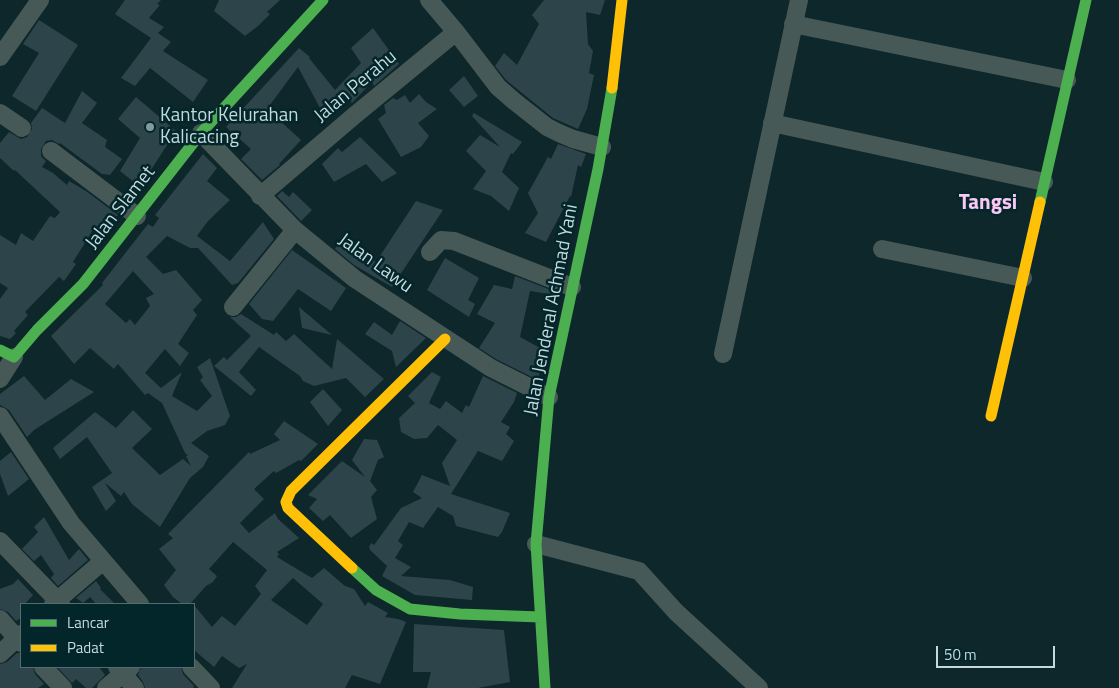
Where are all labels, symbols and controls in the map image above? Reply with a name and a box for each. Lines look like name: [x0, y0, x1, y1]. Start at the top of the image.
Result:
street label: Jalan Perahu: [310, 46, 402, 128]
place label: Kantor Kelurahan Kalicacing: [160, 105, 299, 149]
marker: Kantor Kelurahan Kalicacing: [144, 121, 156, 133]
street label: Jalan Slamet: [81, 162, 161, 254]
district label: Tangsi: [959, 191, 1017, 217]
street label: Jalan Jenderal Achmad Yani: [520, 202, 584, 418]
street label: Jalan Lawu: [333, 229, 417, 299]
legend: [20, 603, 195, 668]
text: Lancar: [67, 611, 109, 634]
text: Padat: [67, 636, 104, 659]
scale bar: [939, 636, 1058, 668]
text: 50 m: [944, 643, 977, 666]

